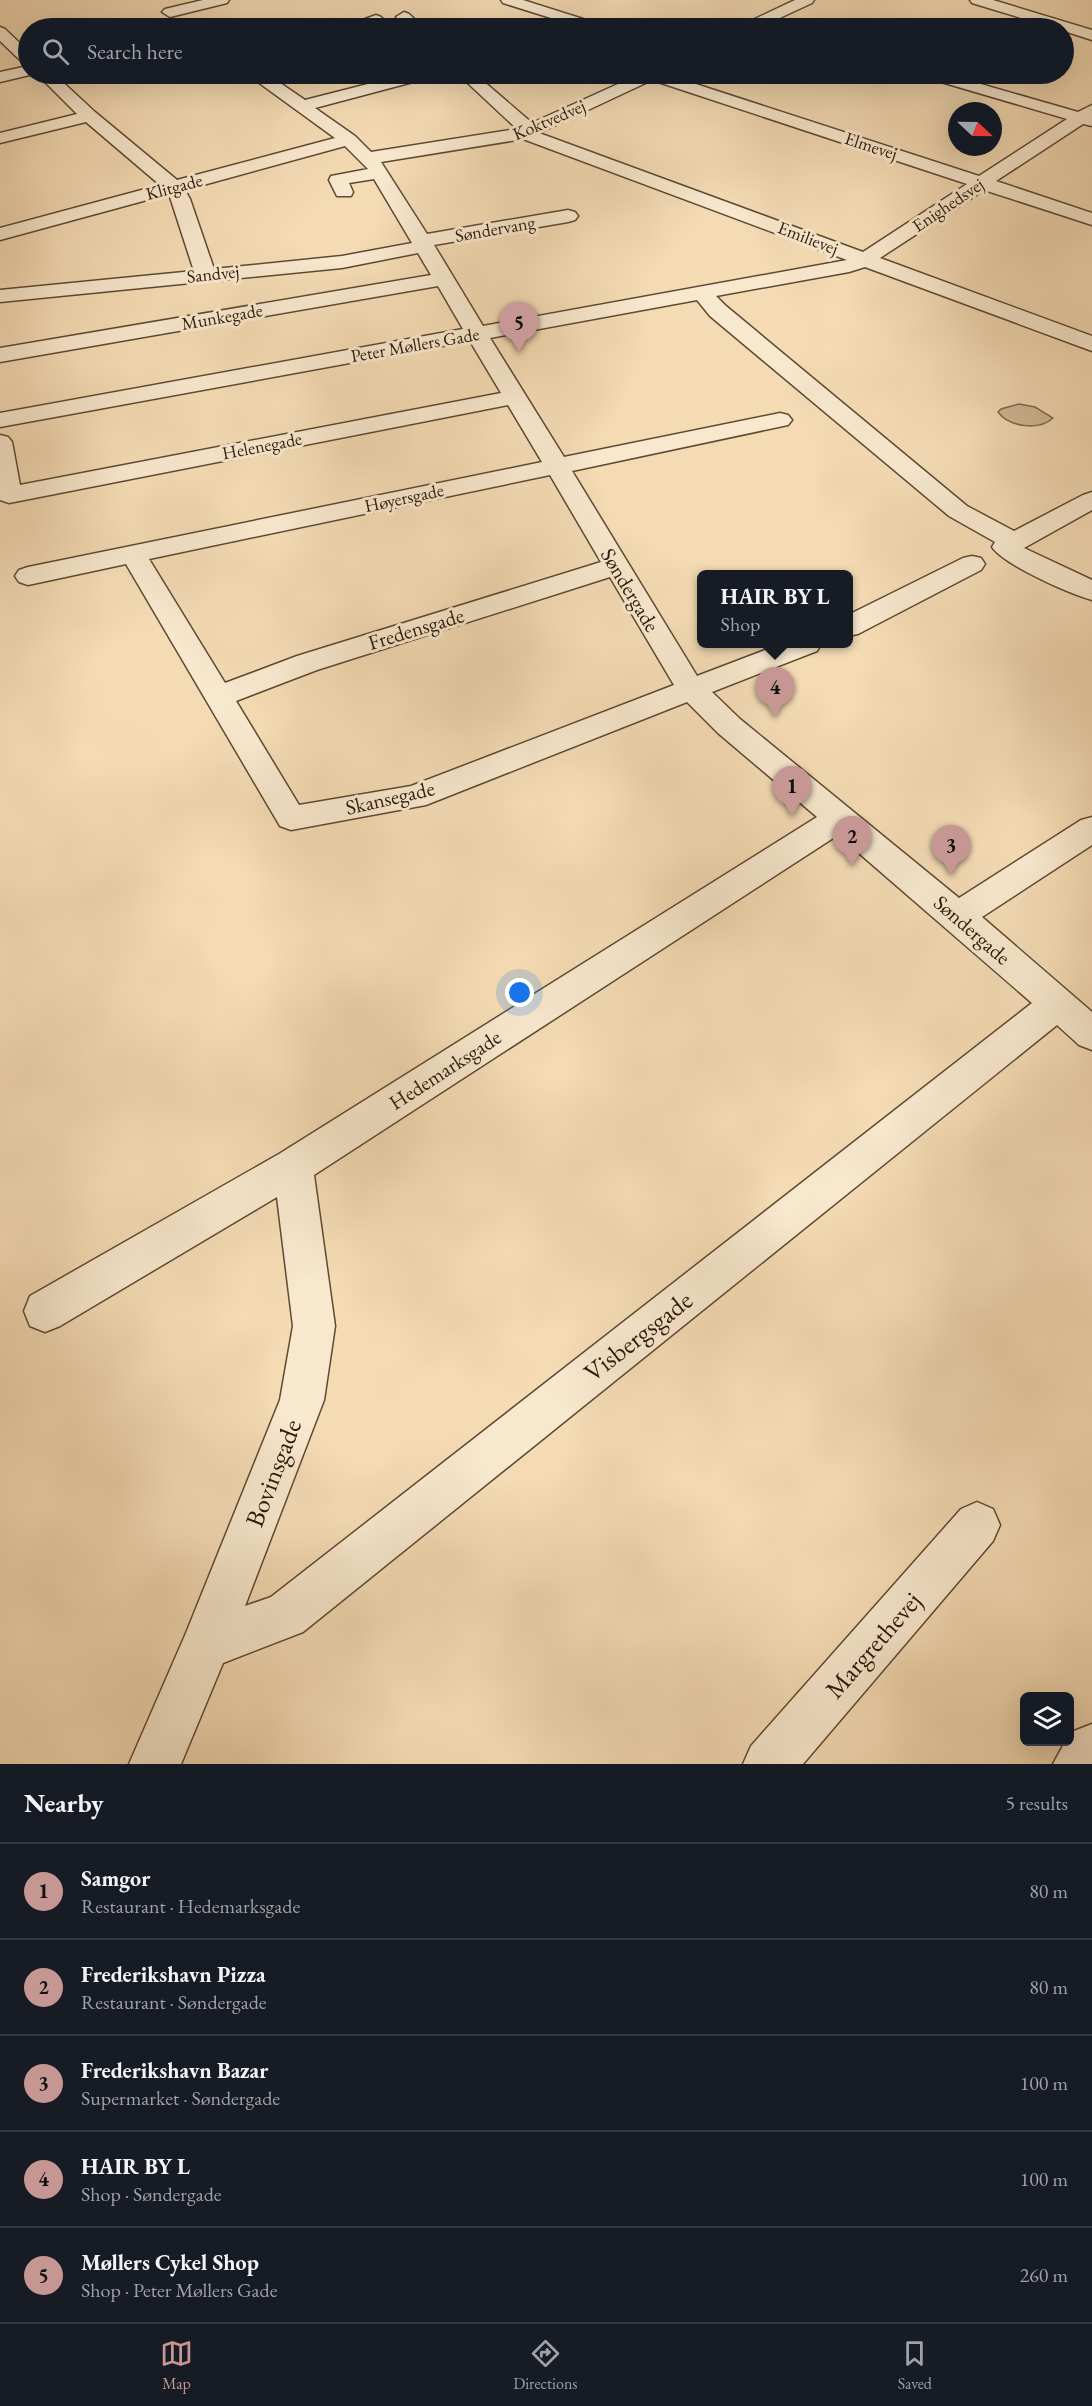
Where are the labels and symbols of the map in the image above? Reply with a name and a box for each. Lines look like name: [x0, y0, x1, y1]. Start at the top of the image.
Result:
street label: Koktvedvej: [509, 94, 589, 145]
north arrow: [948, 102, 1002, 156]
street label: Elmevej: [842, 126, 900, 165]
street label: Klitgade: [143, 168, 205, 205]
street label: Enighedsvej: [908, 172, 988, 237]
street label: Søndervang: [453, 210, 537, 247]
street label: Emilievej: [775, 216, 842, 260]
street label: Sandvej: [186, 259, 240, 288]
street label: Munkegade: [180, 298, 264, 335]
pin: 5: [500, 302, 538, 352]
street label: Peter Møllers Gade: [349, 322, 481, 367]
street label: Helenegade: [220, 427, 304, 464]
street label: Høyersgade: [362, 478, 446, 517]
street label: Søndergade: [595, 543, 666, 637]
street label: Fredensgade: [365, 601, 467, 656]
pin: 4: [756, 668, 794, 717]
pin: 1: [772, 766, 812, 816]
street label: Skansegade: [343, 774, 437, 821]
pin: 2: [832, 816, 872, 866]
pin: 3: [932, 826, 970, 875]
street label: Søndergade: [928, 889, 1016, 970]
your location: [505, 978, 534, 1007]
street label: Hedemarksgade: [383, 1023, 506, 1116]
street label: Visbergsgade: [577, 1283, 699, 1389]
street label: Bovinsgade: [237, 1414, 309, 1532]
street label: Margrethevej: [817, 1585, 929, 1705]

